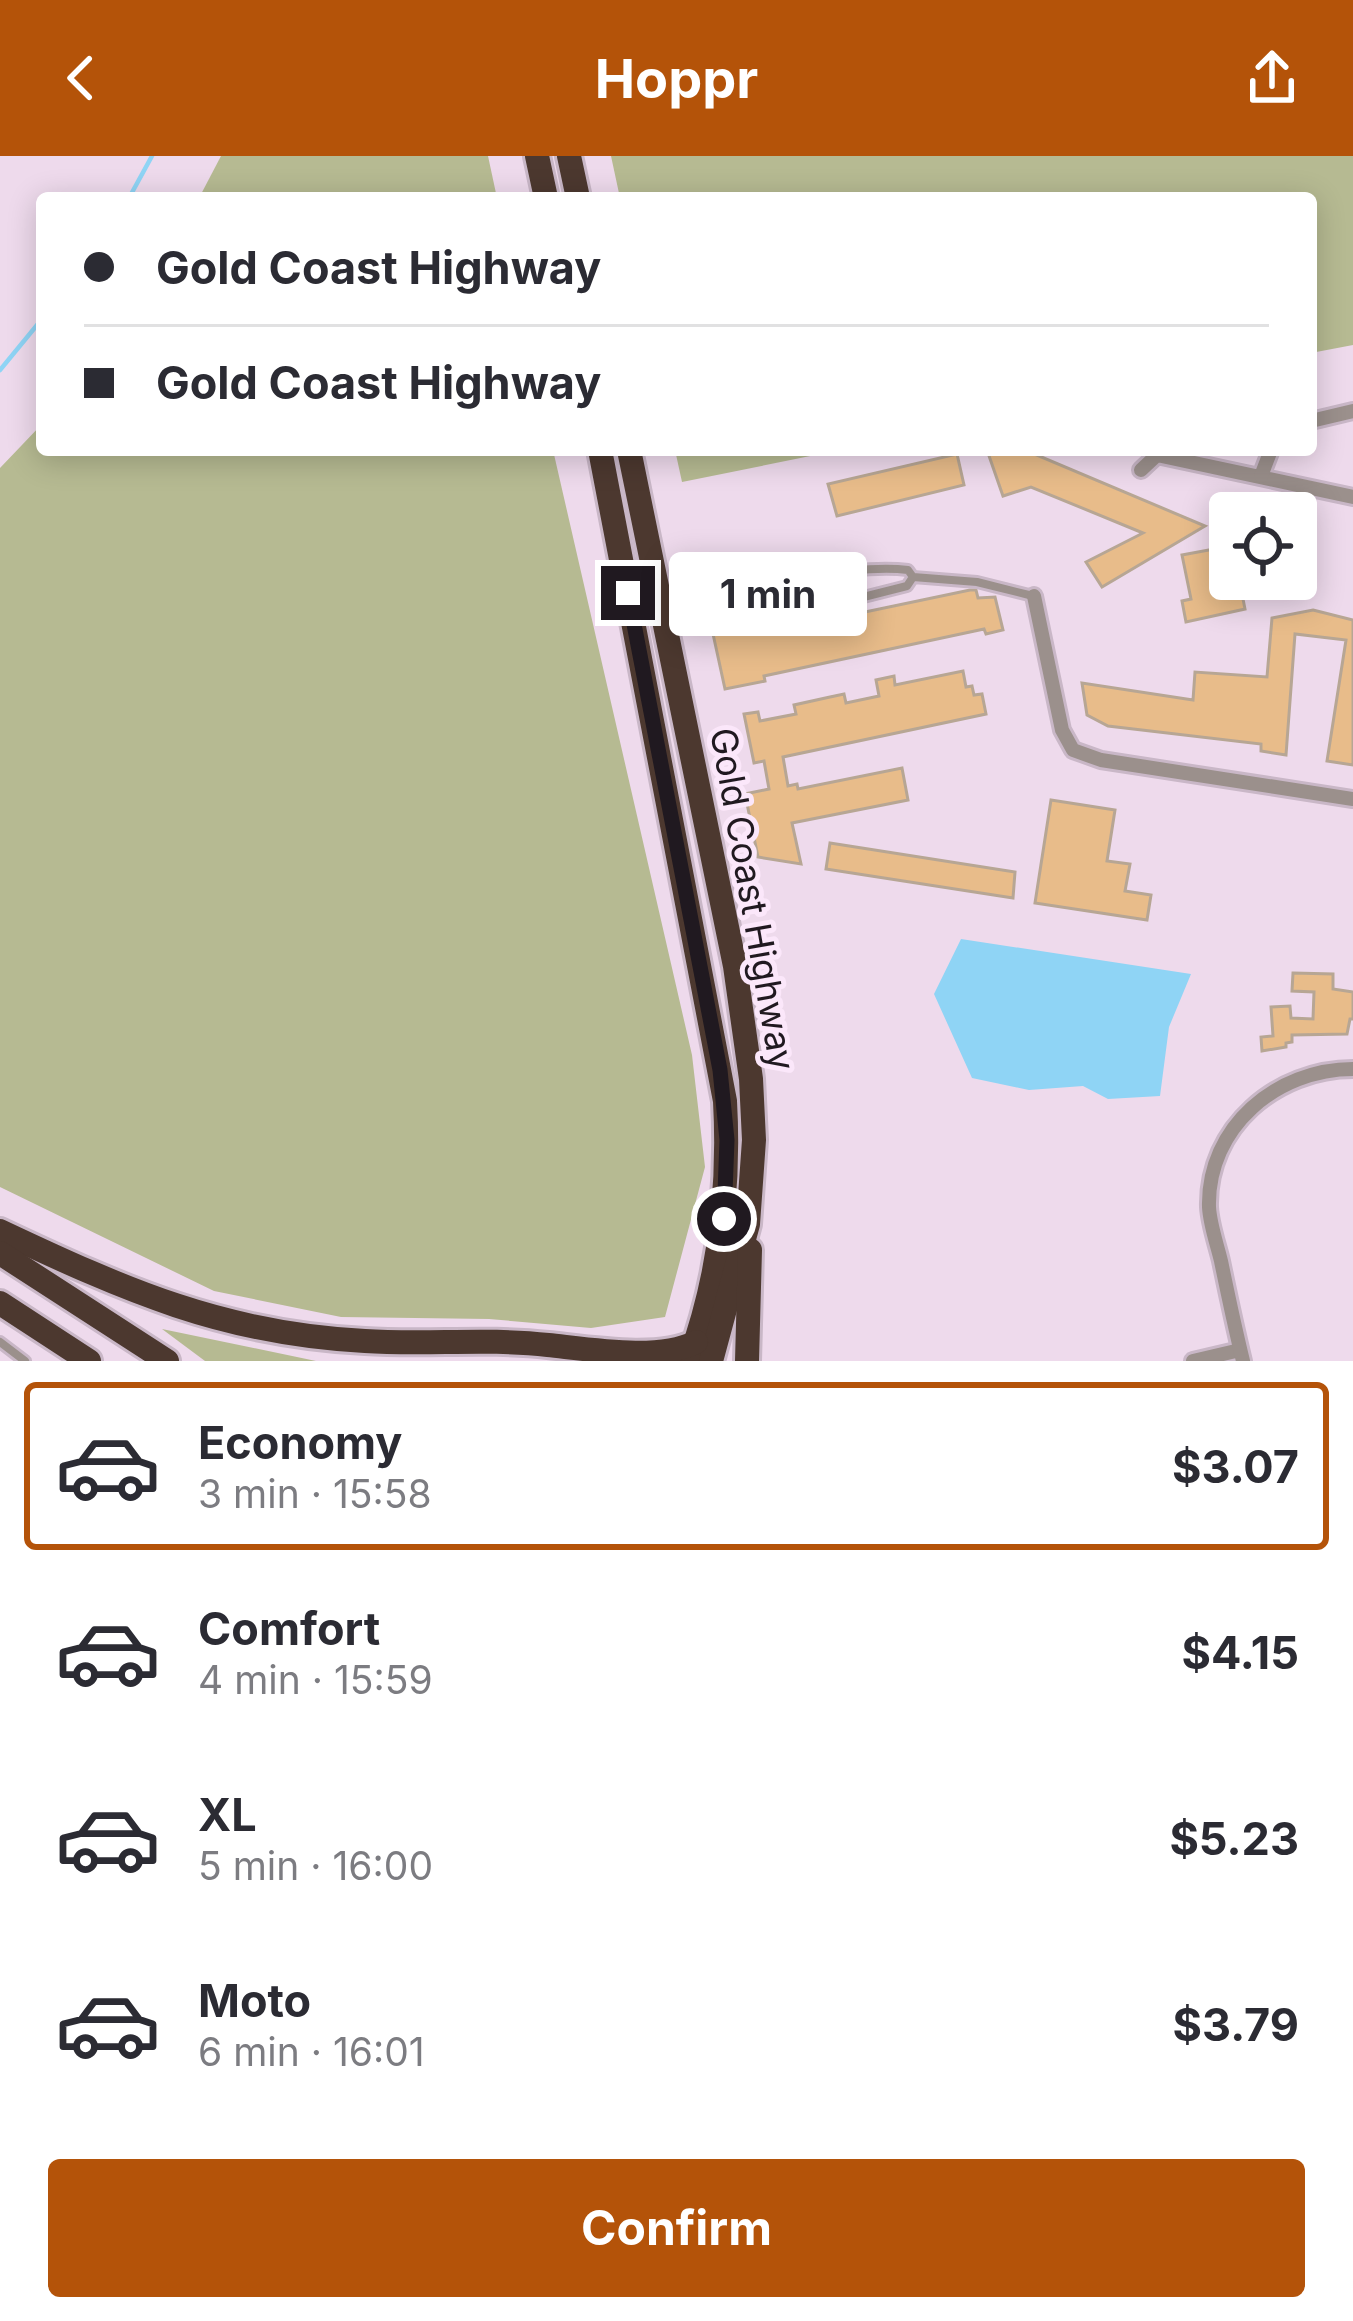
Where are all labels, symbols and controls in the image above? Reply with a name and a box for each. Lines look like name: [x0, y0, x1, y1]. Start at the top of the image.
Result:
icon: back: [48, 45, 114, 111]
icon: share: [1239, 45, 1305, 111]
text: Hoppr: [595, 46, 758, 111]
text: Gold Coast Highway: [156, 240, 601, 295]
text: Gold Coast Highway: [156, 355, 601, 410]
map controls: [1209, 492, 1317, 600]
button: locate: [1209, 492, 1317, 600]
callout: 1 min: [670, 551, 868, 635]
route end: [601, 566, 655, 620]
text: 1 min: [720, 570, 816, 617]
street label: Gold Coast Highway: [701, 724, 805, 1074]
route start: [697, 1192, 751, 1246]
icon: car: [54, 1412, 162, 1520]
text: Economy: [198, 1415, 402, 1470]
text: $3.07: [1172, 1439, 1299, 1494]
text: 3 min · 15:58: [198, 1470, 432, 1517]
icon: car: [54, 1598, 162, 1706]
text: Comfort: [198, 1601, 380, 1656]
text: $4.15: [1181, 1625, 1299, 1680]
text: 4 min · 15:59: [198, 1656, 433, 1703]
icon: car: [54, 1784, 162, 1892]
text: XL: [198, 1787, 257, 1842]
text: $5.23: [1169, 1811, 1299, 1866]
text: 5 min · 16:00: [198, 1842, 433, 1889]
icon: car: [54, 1970, 162, 2078]
text: Moto: [198, 1973, 311, 2028]
text: $3.79: [1173, 1997, 1299, 2052]
text: 6 min · 16:01: [198, 2028, 425, 2075]
button: Confirm: [48, 2159, 1305, 2297]

